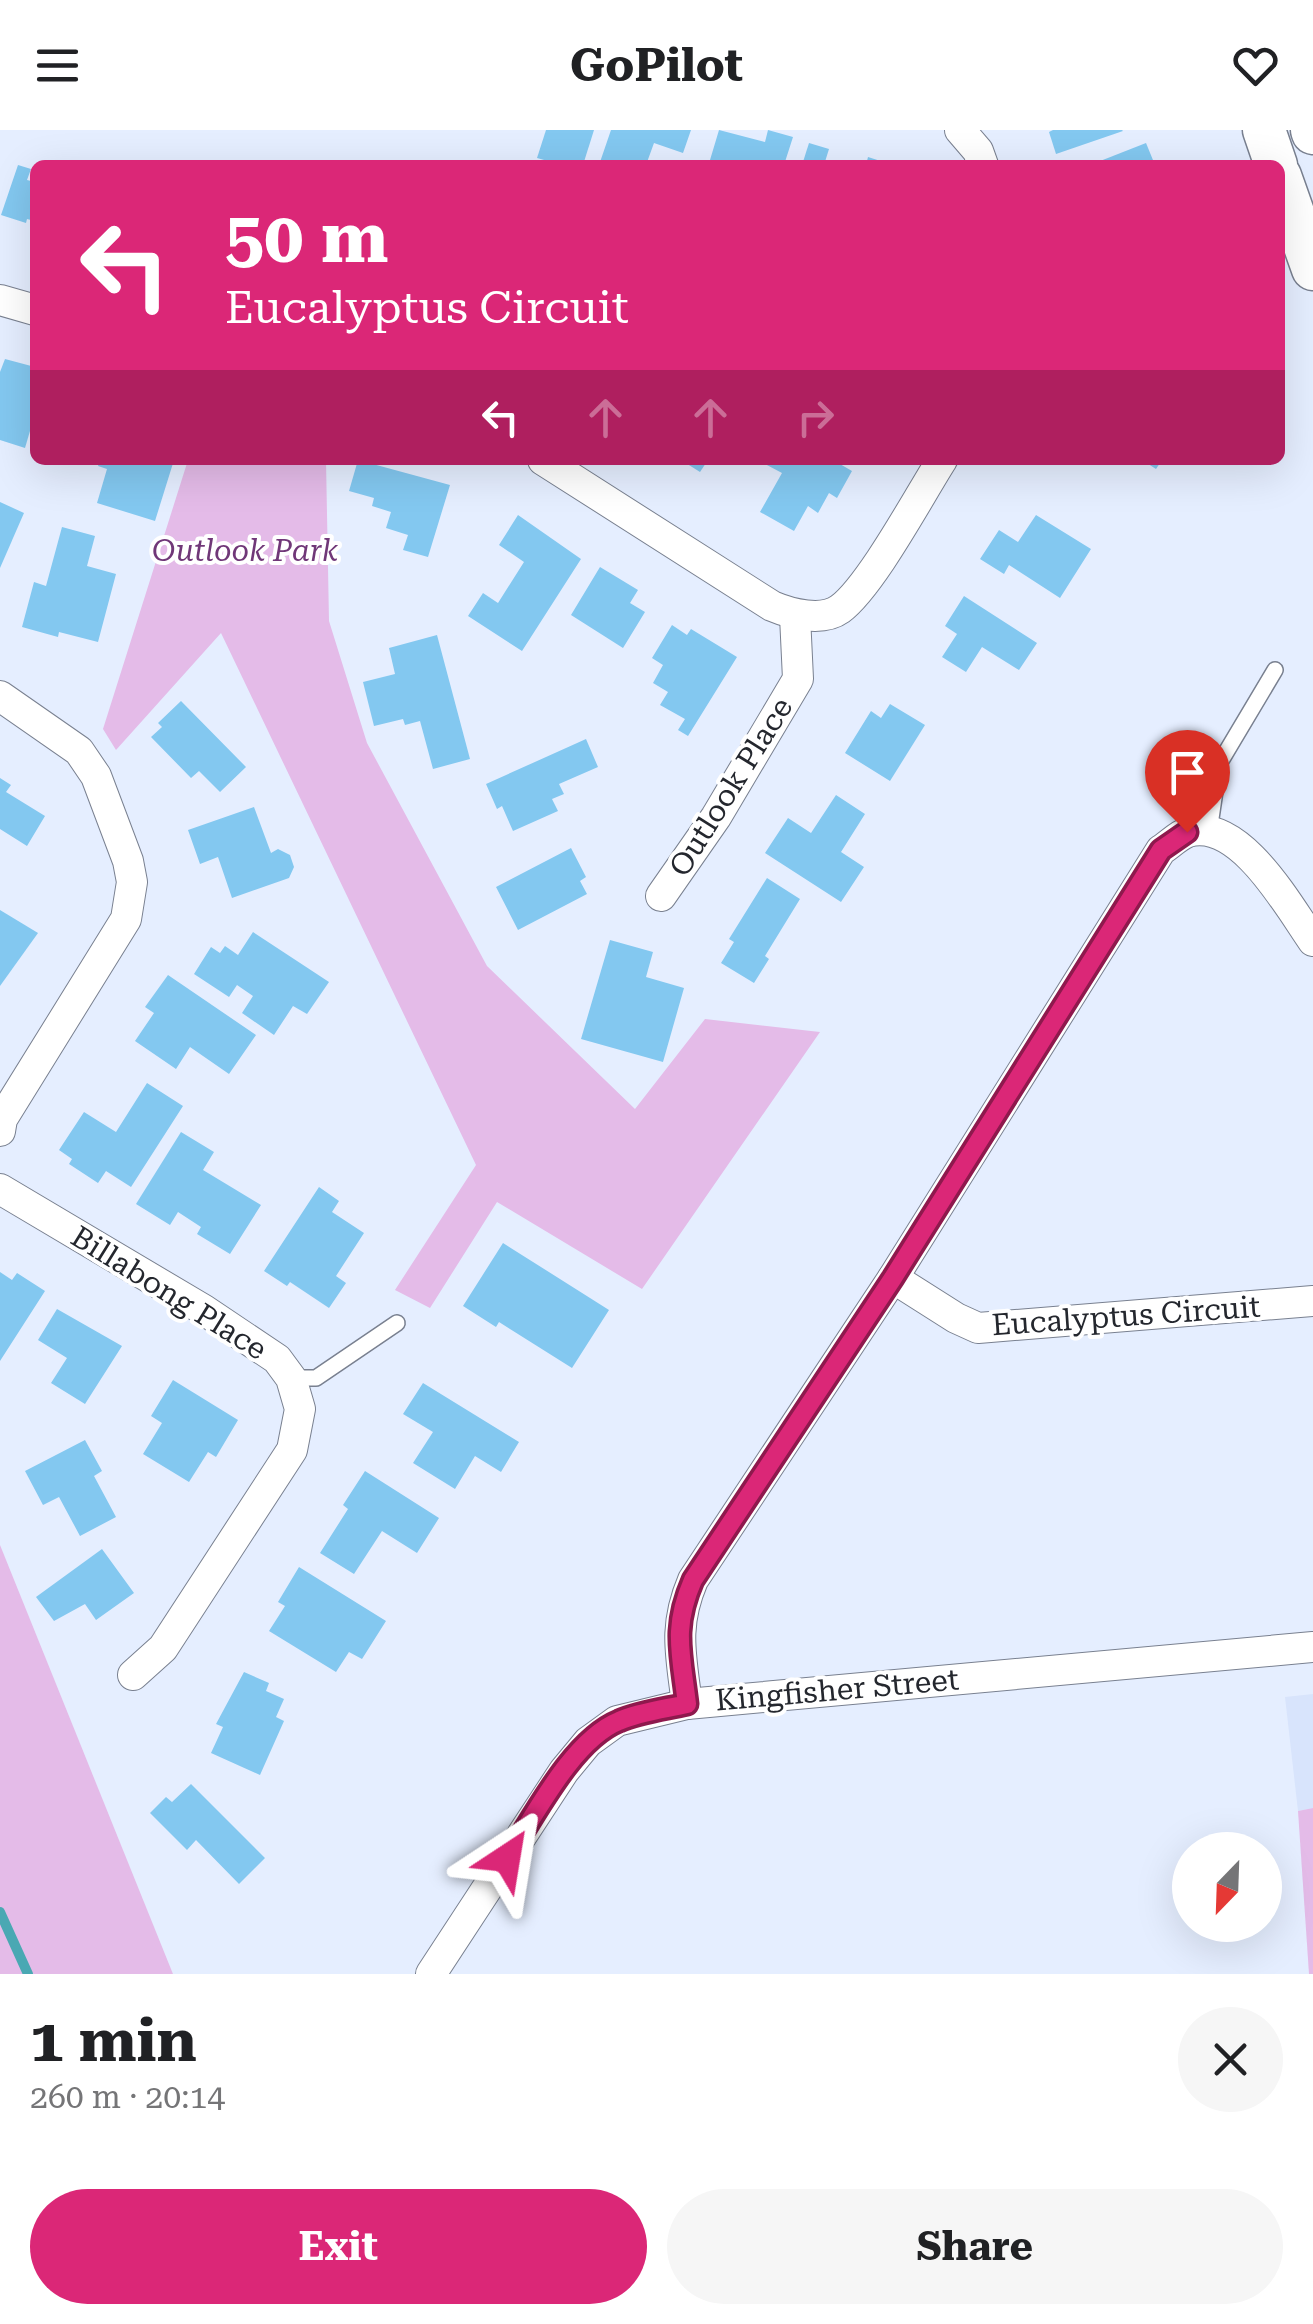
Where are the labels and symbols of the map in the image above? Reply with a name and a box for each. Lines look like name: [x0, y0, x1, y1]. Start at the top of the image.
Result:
park label: Outlook Park: [152, 533, 339, 568]
street label: Outlook Place: [662, 691, 799, 883]
pin: [1145, 730, 1230, 833]
street label: Billabong Place: [65, 1218, 273, 1367]
street label: Eucalyptus Circuit: [990, 1289, 1261, 1342]
street label: Kingfisher Street: [714, 1661, 960, 1718]
position arrow: [455, 1806, 559, 1910]
north arrow: [1172, 1832, 1282, 1942]

